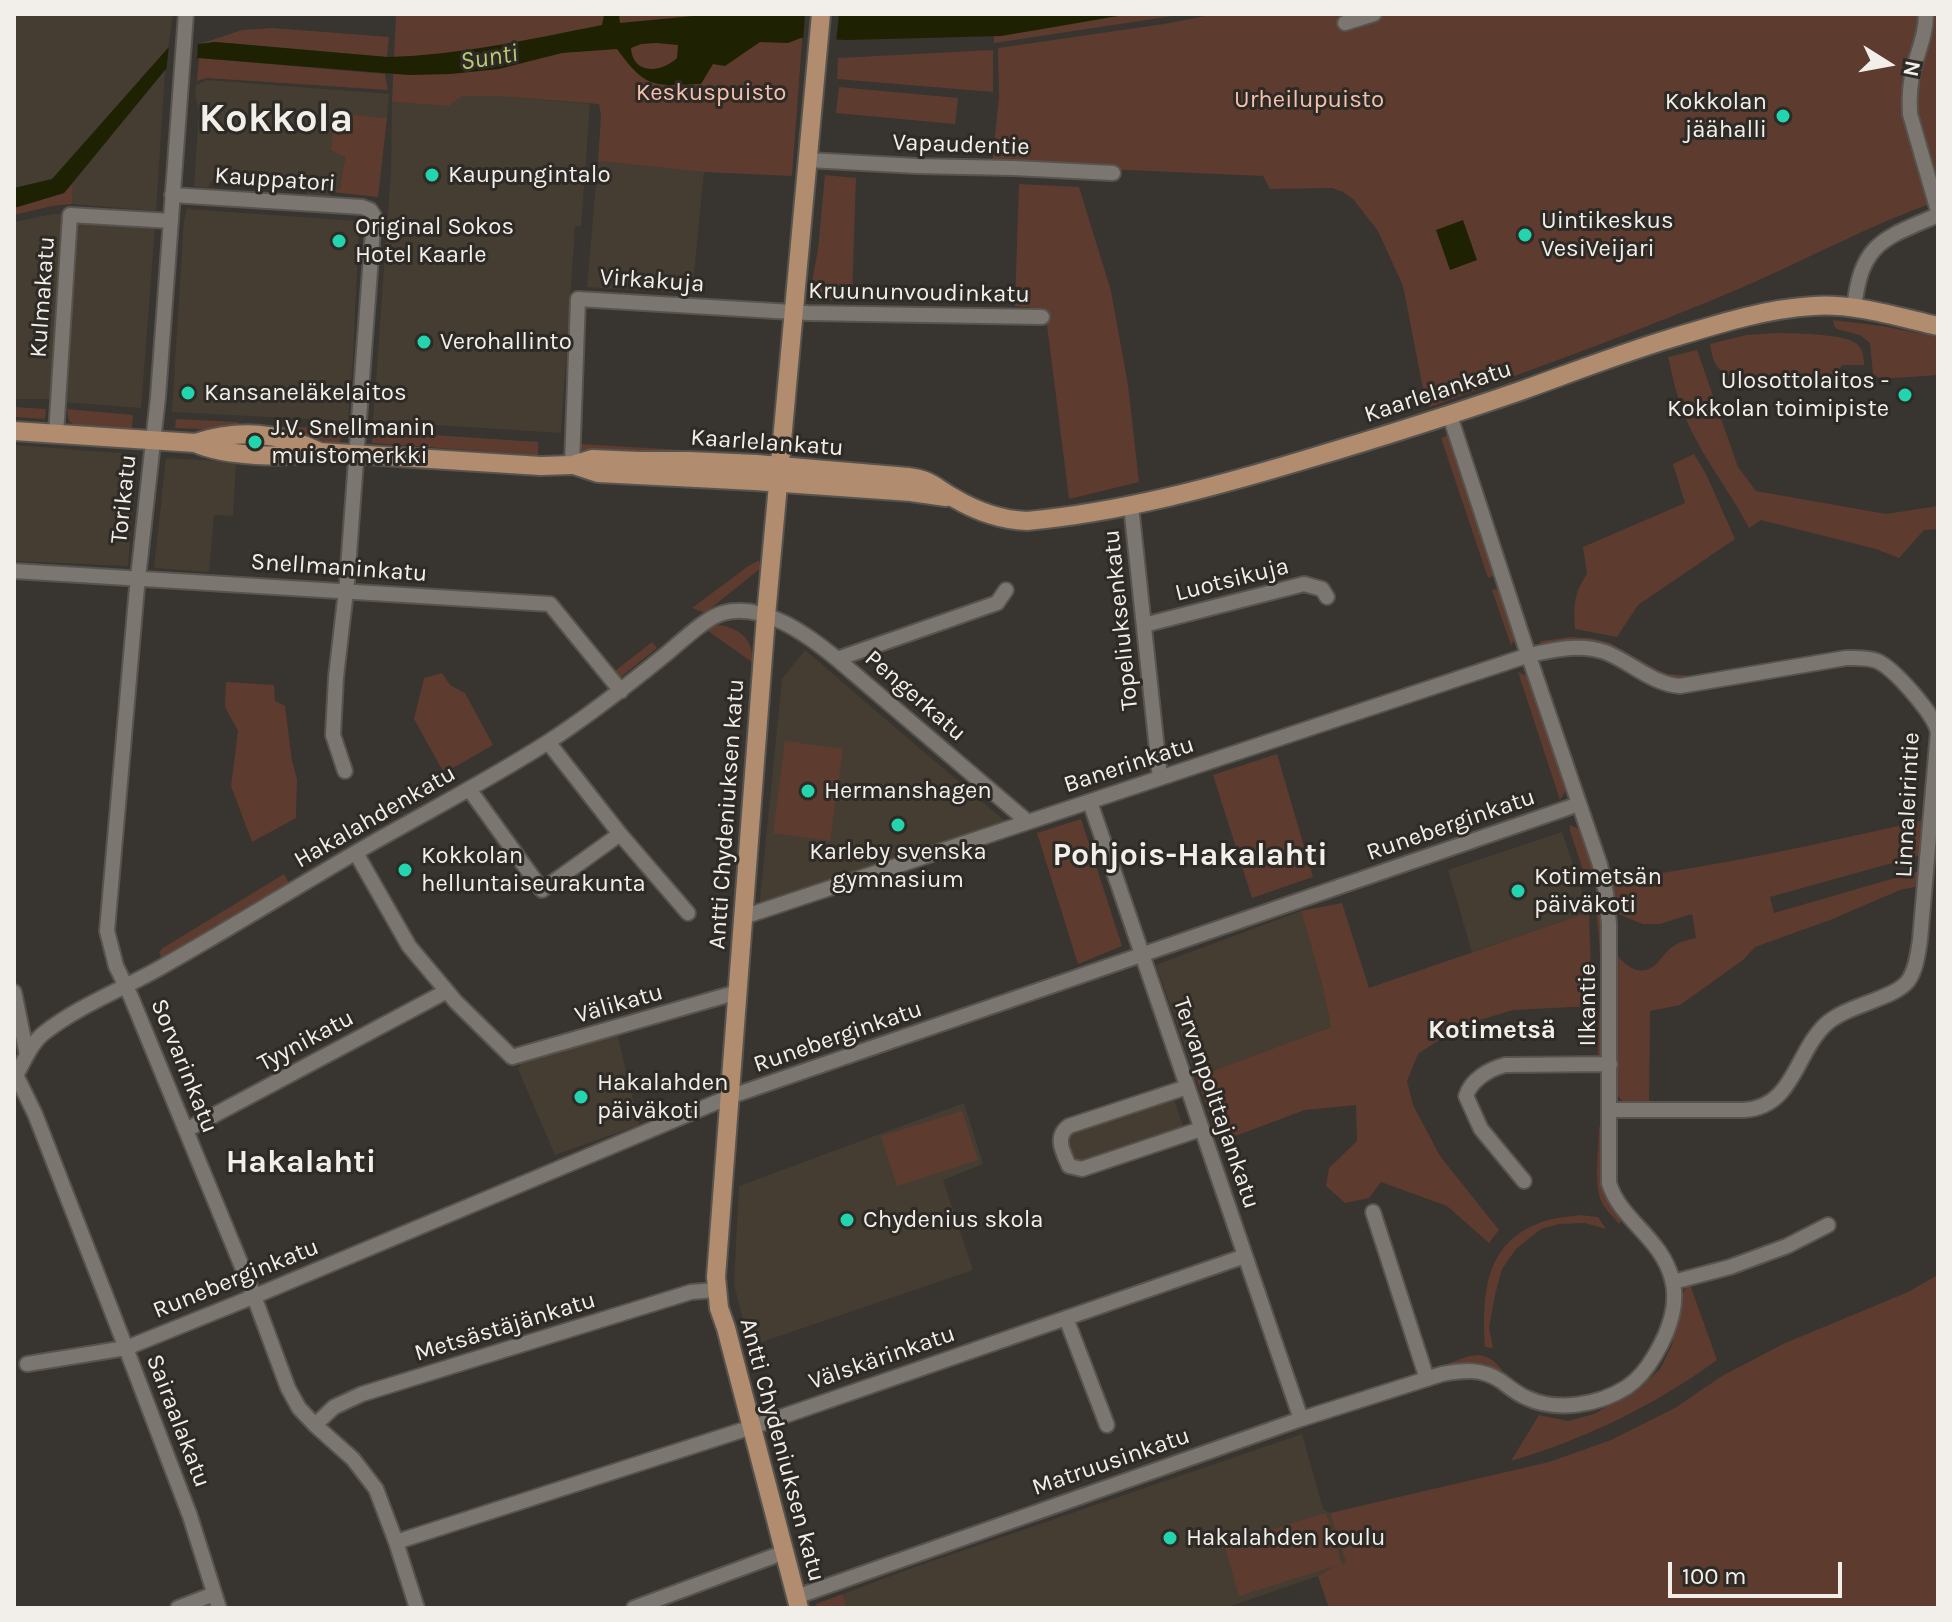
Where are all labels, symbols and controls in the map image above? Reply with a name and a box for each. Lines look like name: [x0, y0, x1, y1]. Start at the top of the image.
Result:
north arrow: [1848, 24, 1928, 104]
water label: Sunti: [458, 38, 520, 78]
text: N: [1897, 58, 1926, 79]
park label: Keskuspuisto: [636, 79, 786, 107]
park label: Urheilupuisto: [1234, 86, 1384, 114]
place label: Kokkolan jäähalli: [1665, 88, 1767, 144]
district label: Kokkola: [199, 96, 353, 144]
marker: Kokkolan jäähalli: [1774, 107, 1792, 125]
street label: Vapaudentie: [892, 128, 1030, 162]
street label: Kauppatori: [213, 161, 337, 199]
place label: Kaupungintalo: [448, 161, 611, 189]
marker: Kaupungintalo: [423, 166, 441, 184]
place label: Uintikeskus VesiVeijari: [1541, 207, 1674, 263]
place label: Original Sokos Hotel Kaarle: [355, 213, 514, 269]
marker: Uintikeskus VesiVeijari: [1516, 226, 1534, 244]
marker: Original Sokos Hotel Kaarle: [330, 232, 348, 250]
street label: Kulmakatu: [24, 235, 62, 359]
street label: Virkakuja: [599, 263, 705, 299]
street label: Kruununvoudinkatu: [808, 277, 1030, 309]
place label: Verohallinto: [440, 328, 572, 356]
marker: Verohallinto: [415, 333, 433, 351]
street label: Kaarlelankatu: [1361, 355, 1515, 429]
place label: Ulosottolaitos - Kokkolan toimipiste: [1667, 367, 1889, 423]
place label: Kansaneläkelaitos: [204, 379, 407, 407]
marker: Kansaneläkelaitos: [179, 384, 197, 402]
marker: Ulosottolaitos - Kokkolan toimipiste: [1896, 386, 1914, 404]
place label: J.V. Snellmanin muistomerkki: [271, 414, 435, 470]
street label: Kaarlelankatu: [689, 423, 845, 463]
marker: J.V. Snellmanin muistomerkki: [246, 433, 264, 451]
street label: Torikatu: [105, 453, 143, 545]
street label: Topeliuksenkatu: [1097, 528, 1145, 712]
street label: Snellmaninkatu: [250, 547, 428, 589]
street label: Luotsikuja: [1172, 552, 1292, 608]
street label: Pengerkatu: [858, 644, 972, 748]
street label: Antti Chydeniuksen katu: [703, 678, 751, 950]
street label: Banerinkatu: [1060, 730, 1198, 800]
street label: Linnaleirintie: [1890, 732, 1926, 878]
street label: Hakalahdenkatu: [289, 759, 461, 875]
place label: Hermanshagen: [824, 777, 992, 805]
marker: Hermanshagen: [799, 782, 817, 800]
street label: Runeberginkatu: [1363, 783, 1539, 867]
marker: Karleby svenska gymnasium: [889, 816, 907, 834]
district label: Pohjois-Hakalahti: [1052, 837, 1328, 875]
place label: Karleby svenska gymnasium: [809, 838, 987, 894]
place label: Kokkolan helluntaiseurakunta: [421, 842, 646, 898]
marker: Kokkolan helluntaiseurakunta: [396, 861, 414, 879]
place label: Kotimetsän päiväkoti: [1534, 863, 1662, 919]
marker: Kotimetsän päiväkoti: [1509, 882, 1527, 900]
street label: Ilkantie: [1574, 963, 1602, 1047]
street label: Välikatu: [572, 978, 666, 1030]
street label: Tervanpolttajankatu: [1166, 994, 1266, 1212]
street label: Sorvarinkatu: [144, 995, 224, 1137]
street label: Runeberginkatu: [750, 995, 926, 1079]
street label: Tyynikatu: [253, 1004, 359, 1078]
district label: Kotimetsä: [1428, 1015, 1556, 1047]
place label: Hakalahden päiväkoti: [597, 1069, 728, 1125]
marker: Hakalahden päiväkoti: [572, 1088, 590, 1106]
district label: Hakalahti: [226, 1144, 376, 1182]
place label: Chydenius skola: [863, 1206, 1044, 1234]
marker: Chydenius skola: [838, 1211, 856, 1229]
street label: Runeberginkatu: [149, 1233, 323, 1325]
street label: Metsästäjänkatu: [411, 1286, 599, 1368]
street label: Antti Chydeniuksen katu: [733, 1315, 831, 1585]
street label: Välskärinkatu: [805, 1320, 959, 1396]
street label: Sairaalakatu: [139, 1350, 217, 1492]
street label: Matruusinkatu: [1028, 1422, 1194, 1502]
place label: Hakalahden koulu: [1186, 1524, 1386, 1552]
marker: Hakalahden koulu: [1161, 1529, 1179, 1547]
scale bar: [1672, 1546, 1846, 1596]
text: 100 m: [1682, 1562, 1747, 1590]

